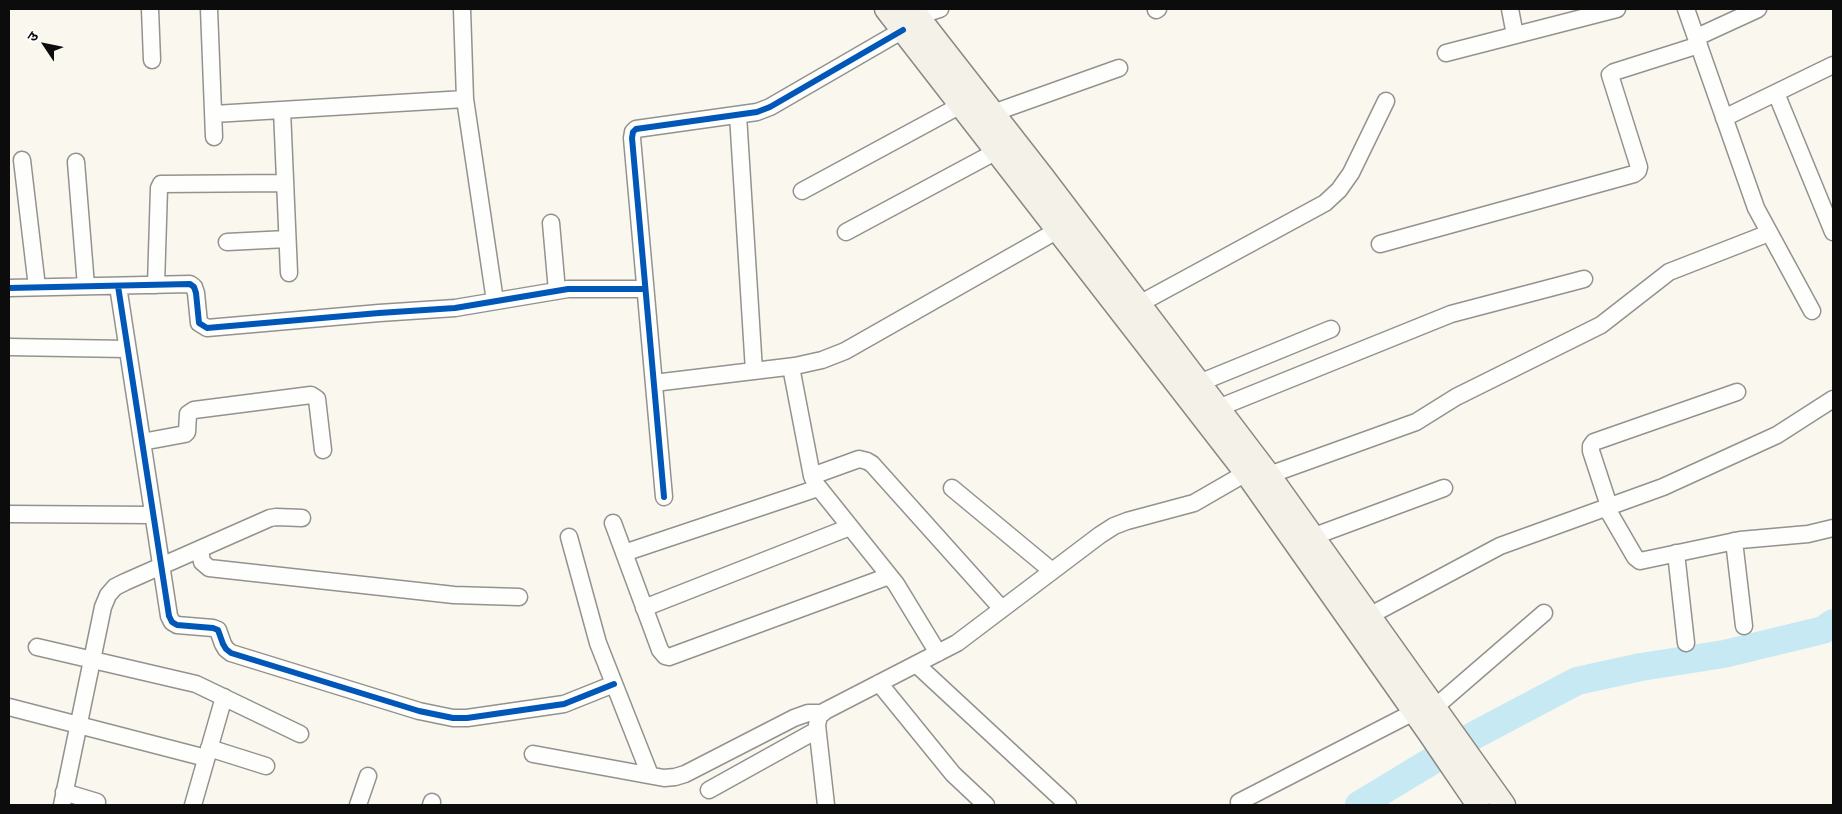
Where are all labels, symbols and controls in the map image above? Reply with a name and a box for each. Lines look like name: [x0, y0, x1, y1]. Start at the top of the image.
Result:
north arrow: [20, 20, 70, 70]
text: उ: [23, 28, 42, 45]

